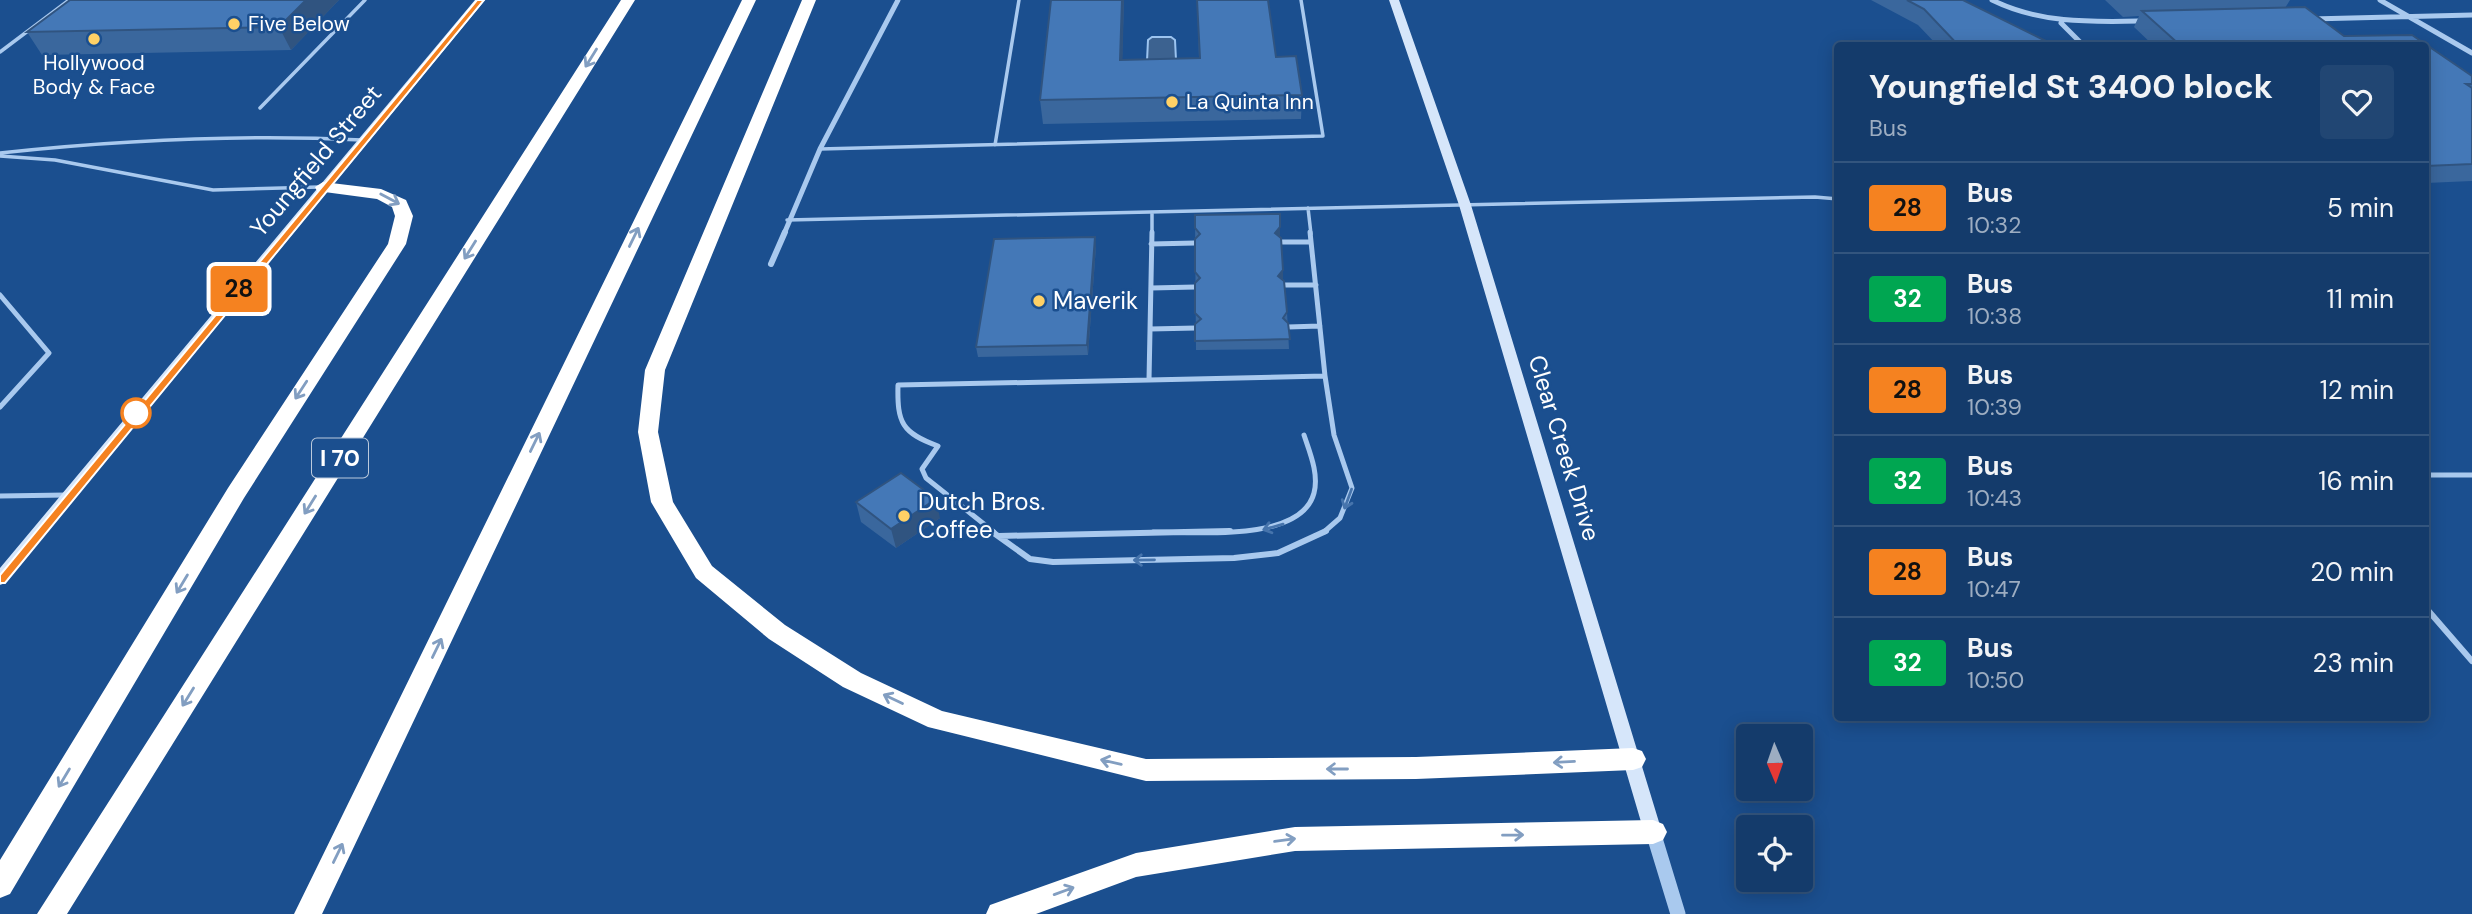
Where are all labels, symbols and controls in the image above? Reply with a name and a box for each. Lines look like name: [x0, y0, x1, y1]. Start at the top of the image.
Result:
place label: Five Below: [248, 10, 350, 38]
marker: Five Below: [226, 16, 242, 32]
marker: Hollywood Body & Face: [86, 31, 102, 47]
one-way arrow: [584, 47, 598, 67]
place label: Hollywood Body & Face: [33, 49, 155, 101]
text: Youngfield St 3400 block: [1869, 65, 2273, 108]
button: heart: [2320, 65, 2394, 139]
street label: Youngfield Street: [243, 78, 388, 243]
place label: La Quinta Inn: [1186, 88, 1314, 116]
marker: La Quinta Inn: [1164, 94, 1180, 110]
text: Bus: [1869, 113, 1908, 143]
text: Bus: [1967, 176, 2013, 210]
text: 5 min: [2327, 191, 2394, 225]
text: 28: [1893, 192, 1922, 223]
one-way arrow: [379, 193, 399, 207]
text: 10:32: [1967, 210, 2021, 240]
one-way arrow: [627, 227, 641, 248]
one-way arrow: [462, 240, 476, 260]
line badge: 28: [208, 266, 270, 312]
text: Bus: [1967, 267, 2013, 301]
text: 28: [225, 273, 253, 304]
text: 11 min: [2327, 282, 2394, 316]
text: 32: [1893, 283, 1922, 314]
place label: Maverik: [1053, 285, 1138, 316]
marker: Maverik: [1031, 293, 1047, 309]
text: 10:38: [1967, 301, 2022, 331]
street label: Clear Creek Drive: [1521, 351, 1607, 545]
text: Bus: [1967, 358, 2013, 392]
text: 12 min: [2320, 373, 2394, 407]
text: 28: [1893, 374, 1922, 405]
one-way arrow: [294, 380, 308, 400]
text: 10:39: [1967, 392, 2022, 422]
unlabelled marker: [121, 398, 151, 428]
one-way arrow: [530, 432, 543, 453]
road number: I 70: [312, 438, 368, 478]
text: Bus: [1967, 449, 2013, 483]
text: 16 min: [2318, 464, 2394, 498]
text: 32: [1893, 465, 1922, 496]
text: 10:43: [1967, 483, 2022, 513]
place label: Dutch Bros. Coffee: [918, 486, 1045, 545]
one-way arrow: [1341, 487, 1353, 509]
one-way arrow: [303, 495, 317, 515]
marker: Dutch Bros. Coffee: [896, 508, 912, 524]
one-way arrow: [1262, 521, 1285, 534]
text: Bus: [1967, 540, 2013, 574]
one-way arrow: [1133, 553, 1156, 567]
text: 20 min: [2310, 555, 2394, 589]
text: 28: [1893, 556, 1922, 587]
one-way arrow: [174, 573, 188, 593]
text: 10:47: [1967, 574, 2021, 604]
text: Bus: [1967, 631, 2013, 665]
one-way arrow: [431, 637, 444, 658]
text: 23 min: [2312, 646, 2394, 680]
text: 32: [1893, 647, 1922, 678]
text: 10:50: [1967, 665, 2024, 695]
one-way arrow: [181, 687, 195, 707]
one-way arrow: [883, 692, 904, 706]
north arrow: [1736, 724, 1813, 802]
map controls: [1736, 724, 1813, 892]
one-way arrow: [1100, 754, 1123, 768]
one-way arrow: [1553, 755, 1576, 768]
one-way arrow: [1326, 762, 1349, 776]
one-way arrow: [57, 768, 71, 788]
button: locate: [1736, 815, 1813, 892]
one-way arrow: [1501, 829, 1524, 842]
one-way arrow: [1274, 833, 1296, 846]
one-way arrow: [332, 842, 345, 864]
one-way arrow: [1053, 884, 1075, 896]

